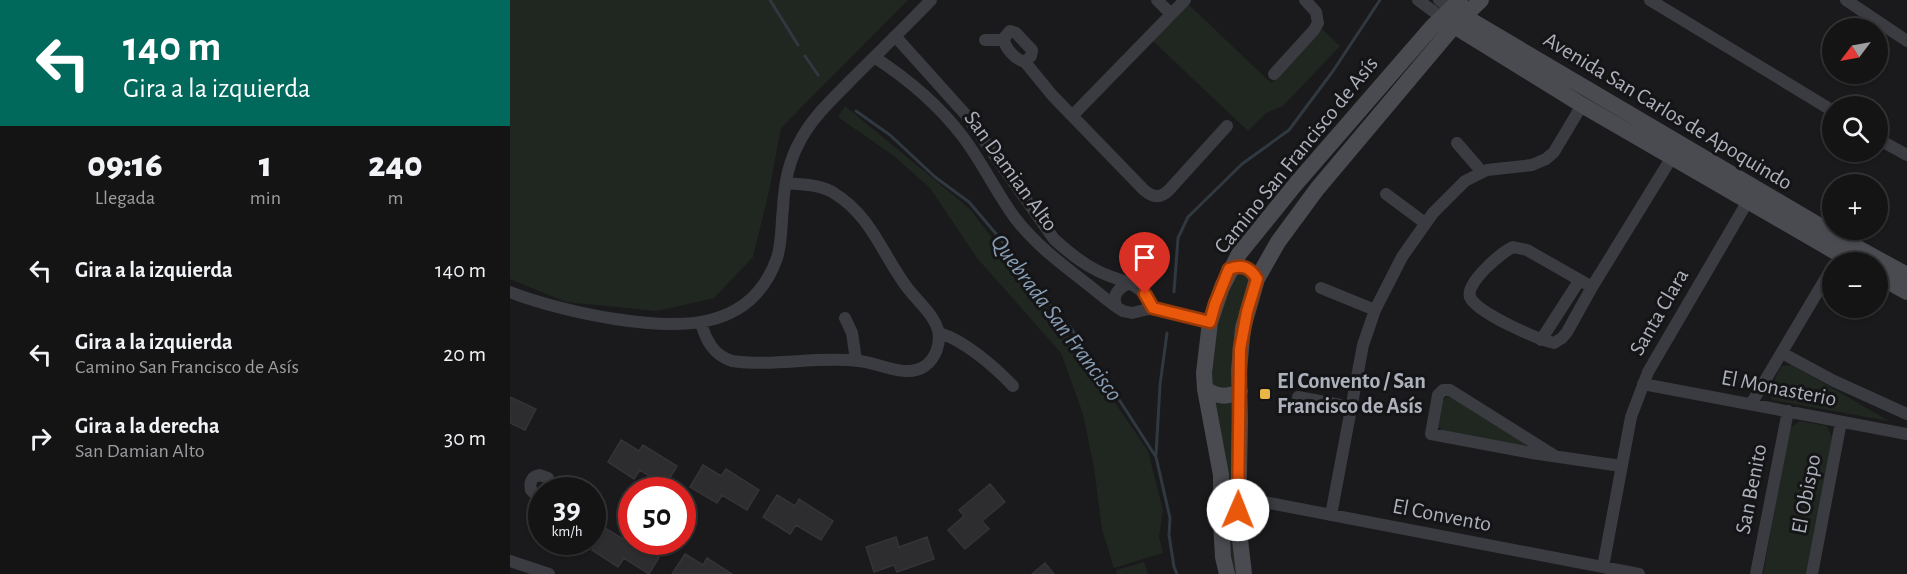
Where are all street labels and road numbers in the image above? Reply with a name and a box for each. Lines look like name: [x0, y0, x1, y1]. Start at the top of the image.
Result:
street label: Avenida San Carlos de Apoquindo: [1540, 28, 1796, 194]
street label: Camino San Francisco de Asís: [1210, 52, 1382, 258]
street label: San Damian Alto: [960, 107, 1062, 235]
street label: Santa Clara: [1625, 265, 1693, 359]
street label: El Monasterio: [1720, 366, 1838, 410]
street label: San Benito: [1732, 442, 1770, 536]
street label: El Obispo: [1788, 452, 1824, 536]
street label: El Convento: [1391, 495, 1493, 535]

